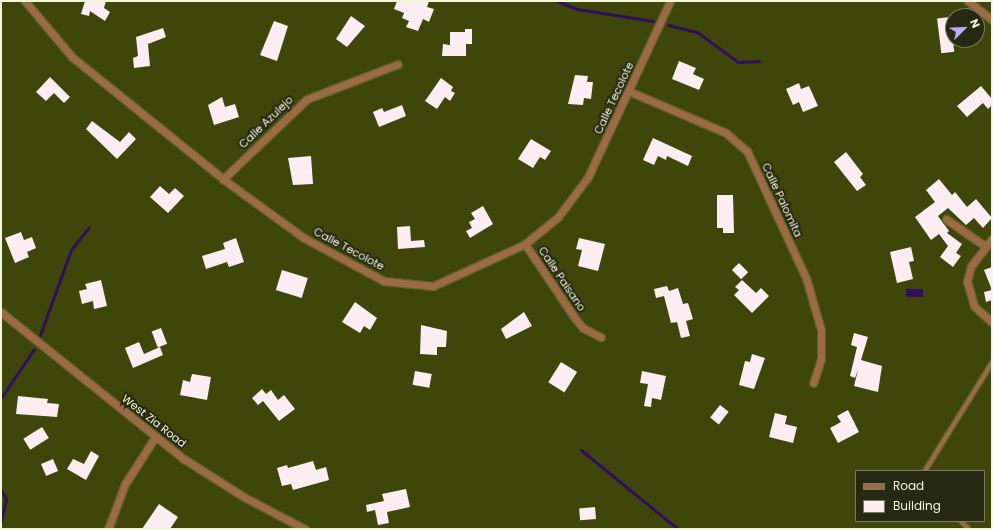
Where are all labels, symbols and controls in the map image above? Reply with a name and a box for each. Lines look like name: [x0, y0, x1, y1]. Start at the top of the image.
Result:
north arrow: [945, 8, 985, 48]
text: N: [966, 16, 984, 31]
street label: Calle Tecolote: [592, 60, 636, 136]
street label: Calle Azulejo: [236, 93, 296, 151]
street label: Calle Palomita: [759, 161, 805, 239]
street label: Calle Tecolote: [311, 225, 387, 273]
street label: Calle Paisano: [536, 244, 588, 314]
street label: West Zia Road: [119, 392, 189, 450]
legend: [855, 470, 985, 522]
text: Road: [893, 477, 924, 494]
text: Building: [893, 497, 941, 514]

